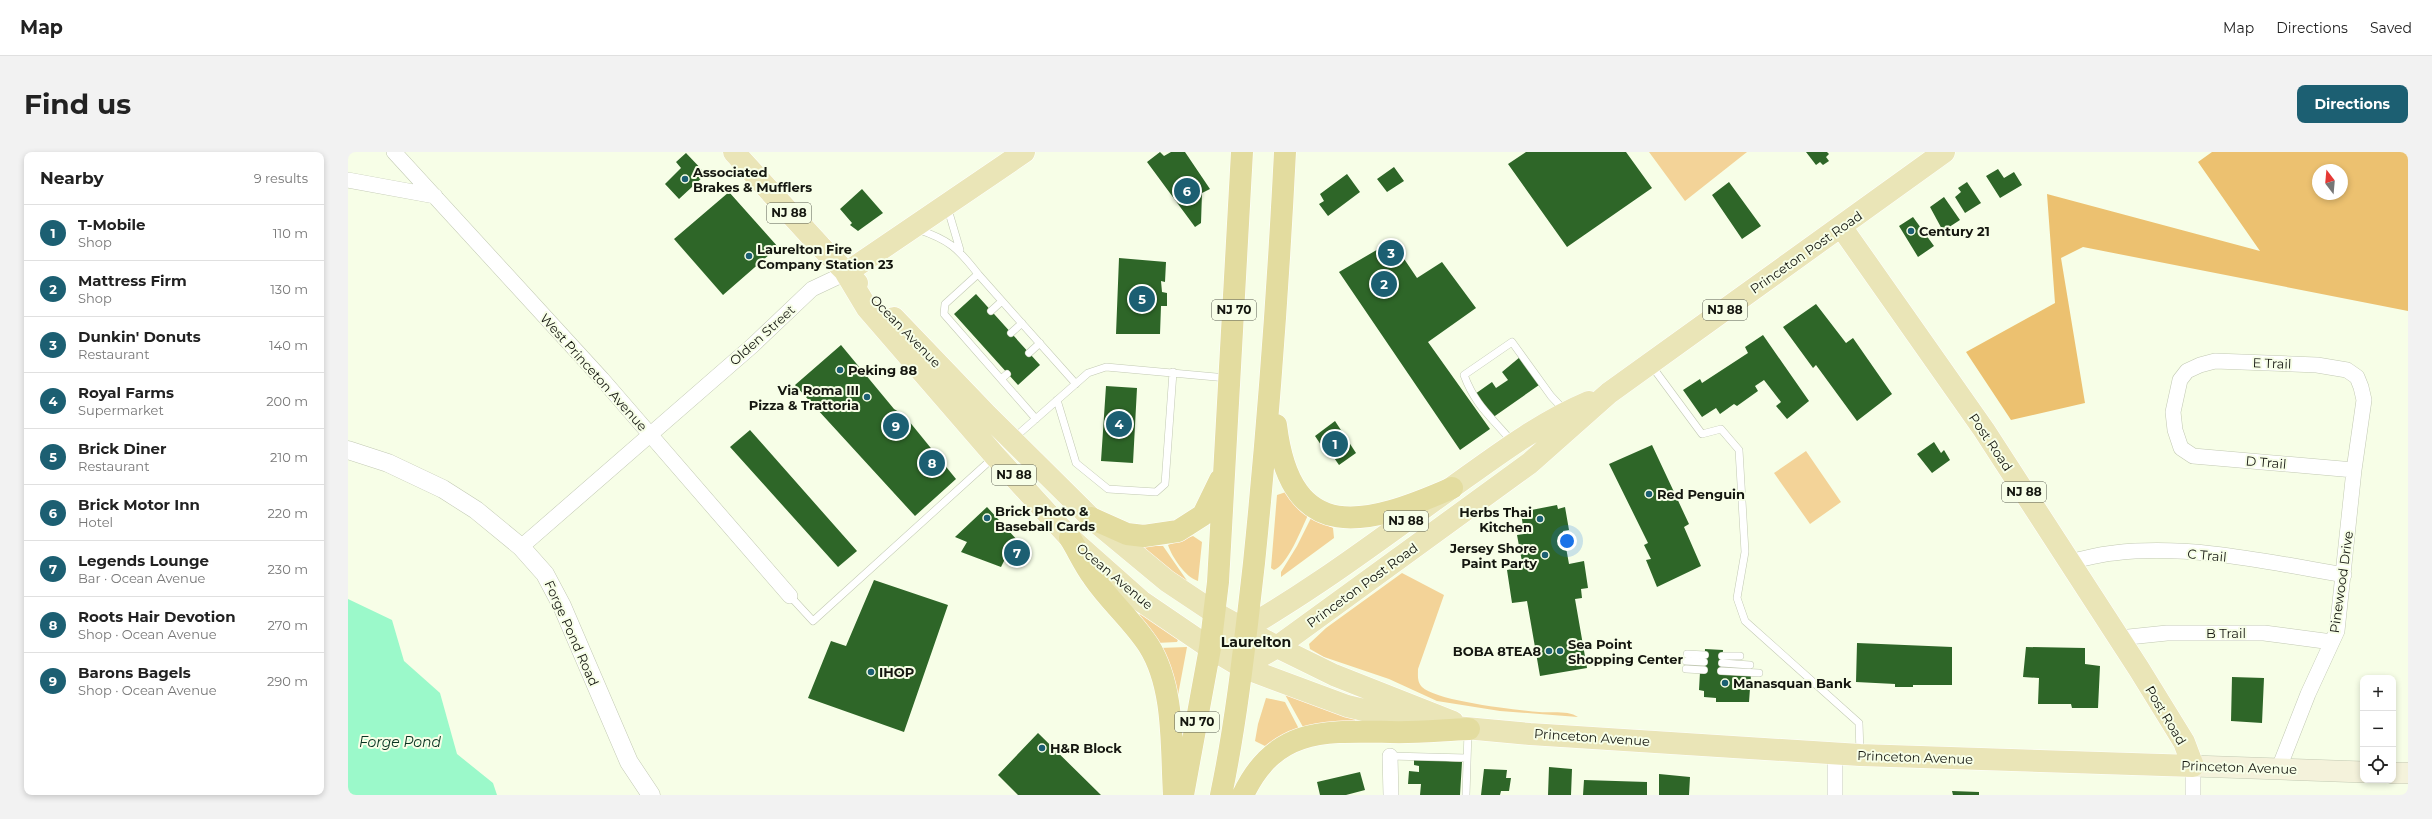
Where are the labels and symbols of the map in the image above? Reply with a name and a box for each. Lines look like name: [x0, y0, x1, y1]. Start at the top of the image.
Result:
place label: Associated Brakes & Mufflers: [692, 164, 812, 195]
north arrow: [2312, 164, 2348, 200]
marker: Associated Brakes & Mufflers: [680, 174, 690, 184]
pin: 6: [1174, 176, 1200, 206]
road number: NJ 88: [767, 203, 811, 223]
street label: Princeton Post Road: [1747, 207, 1865, 297]
place label: Century 21: [1919, 223, 1990, 239]
marker: Century 21: [1906, 226, 1916, 236]
pin: 3: [1378, 238, 1404, 268]
place label: Laurelton Fire Company Station 23: [757, 241, 894, 272]
marker: Laurelton Fire Company Station 23: [744, 251, 754, 261]
pin: 2: [1371, 269, 1397, 299]
pin: 5: [1129, 284, 1155, 314]
street label: Ocean Avenue: [867, 291, 945, 371]
road number: NJ 70: [1212, 300, 1256, 320]
road number: NJ 88: [1703, 300, 1747, 320]
street label: Olden Street: [726, 301, 798, 369]
street label: West Princeton Avenue: [537, 310, 651, 434]
street label: E Trail: [2252, 354, 2292, 372]
place label: Peking 88: [848, 362, 917, 378]
marker: Peking 88: [835, 365, 845, 375]
place label: Via Roma III Pizza & Trattoria: [749, 382, 859, 413]
marker: Via Roma III Pizza & Trattoria: [862, 392, 872, 402]
pin: 4: [1106, 409, 1132, 439]
street label: Post Road: [1966, 410, 2016, 474]
pin: 9: [883, 411, 909, 441]
pin: 1: [1322, 429, 1348, 459]
pin: 8: [919, 448, 945, 478]
street label: D Trail: [2245, 452, 2287, 472]
road number: NJ 88: [992, 465, 1036, 485]
road number: NJ 88: [2002, 482, 2046, 502]
place label: Red Penguin: [1657, 486, 1745, 502]
marker: Red Penguin: [1644, 489, 1654, 499]
place label: Brick Photo & Baseball Cards: [995, 503, 1095, 534]
place label: Herbs Thai Kitchen: [1459, 504, 1532, 535]
road number: NJ 88: [1384, 511, 1428, 531]
marker: Brick Photo & Baseball Cards: [982, 513, 992, 523]
marker: Herbs Thai Kitchen: [1535, 514, 1545, 524]
street label: Pinewood Drive: [2326, 530, 2356, 634]
your location: [1557, 531, 1577, 551]
pin: 7: [1004, 538, 1030, 568]
street label: Ocean Avenue: [1074, 539, 1157, 613]
street label: Princeton Post Road: [1303, 539, 1421, 631]
place label: Jersey Shore Paint Party: [1449, 540, 1537, 571]
street label: C Trail: [2187, 545, 2227, 565]
marker: Jersey Shore Paint Party: [1540, 550, 1550, 560]
street label: Forge Pond Road: [542, 578, 602, 688]
street label: B Trail: [2206, 625, 2246, 641]
district label: Laurelton: [1221, 633, 1291, 651]
place label: Sea Point Shopping Center: [1568, 636, 1684, 667]
place label: BOBA 8TEA8: [1453, 643, 1541, 659]
marker: BOBA 8TEA8: [1544, 646, 1554, 656]
marker: Sea Point Shopping Center: [1555, 646, 1565, 656]
place label: IHOP: [879, 664, 914, 680]
marker: IHOP: [866, 667, 876, 677]
place label: Manasquan Bank: [1733, 675, 1852, 691]
marker: Manasquan Bank: [1720, 678, 1730, 688]
street label: Post Road: [2142, 682, 2190, 748]
road number: NJ 70: [1175, 712, 1219, 732]
street label: Princeton Avenue: [1534, 725, 1651, 749]
water label: Forge Pond: [359, 733, 442, 751]
place label: H&R Block: [1050, 740, 1122, 756]
marker: H&R Block: [1037, 743, 1047, 753]
street label: Princeton Avenue: [1857, 747, 1973, 767]
street label: Princeton Avenue: [2181, 757, 2297, 777]

